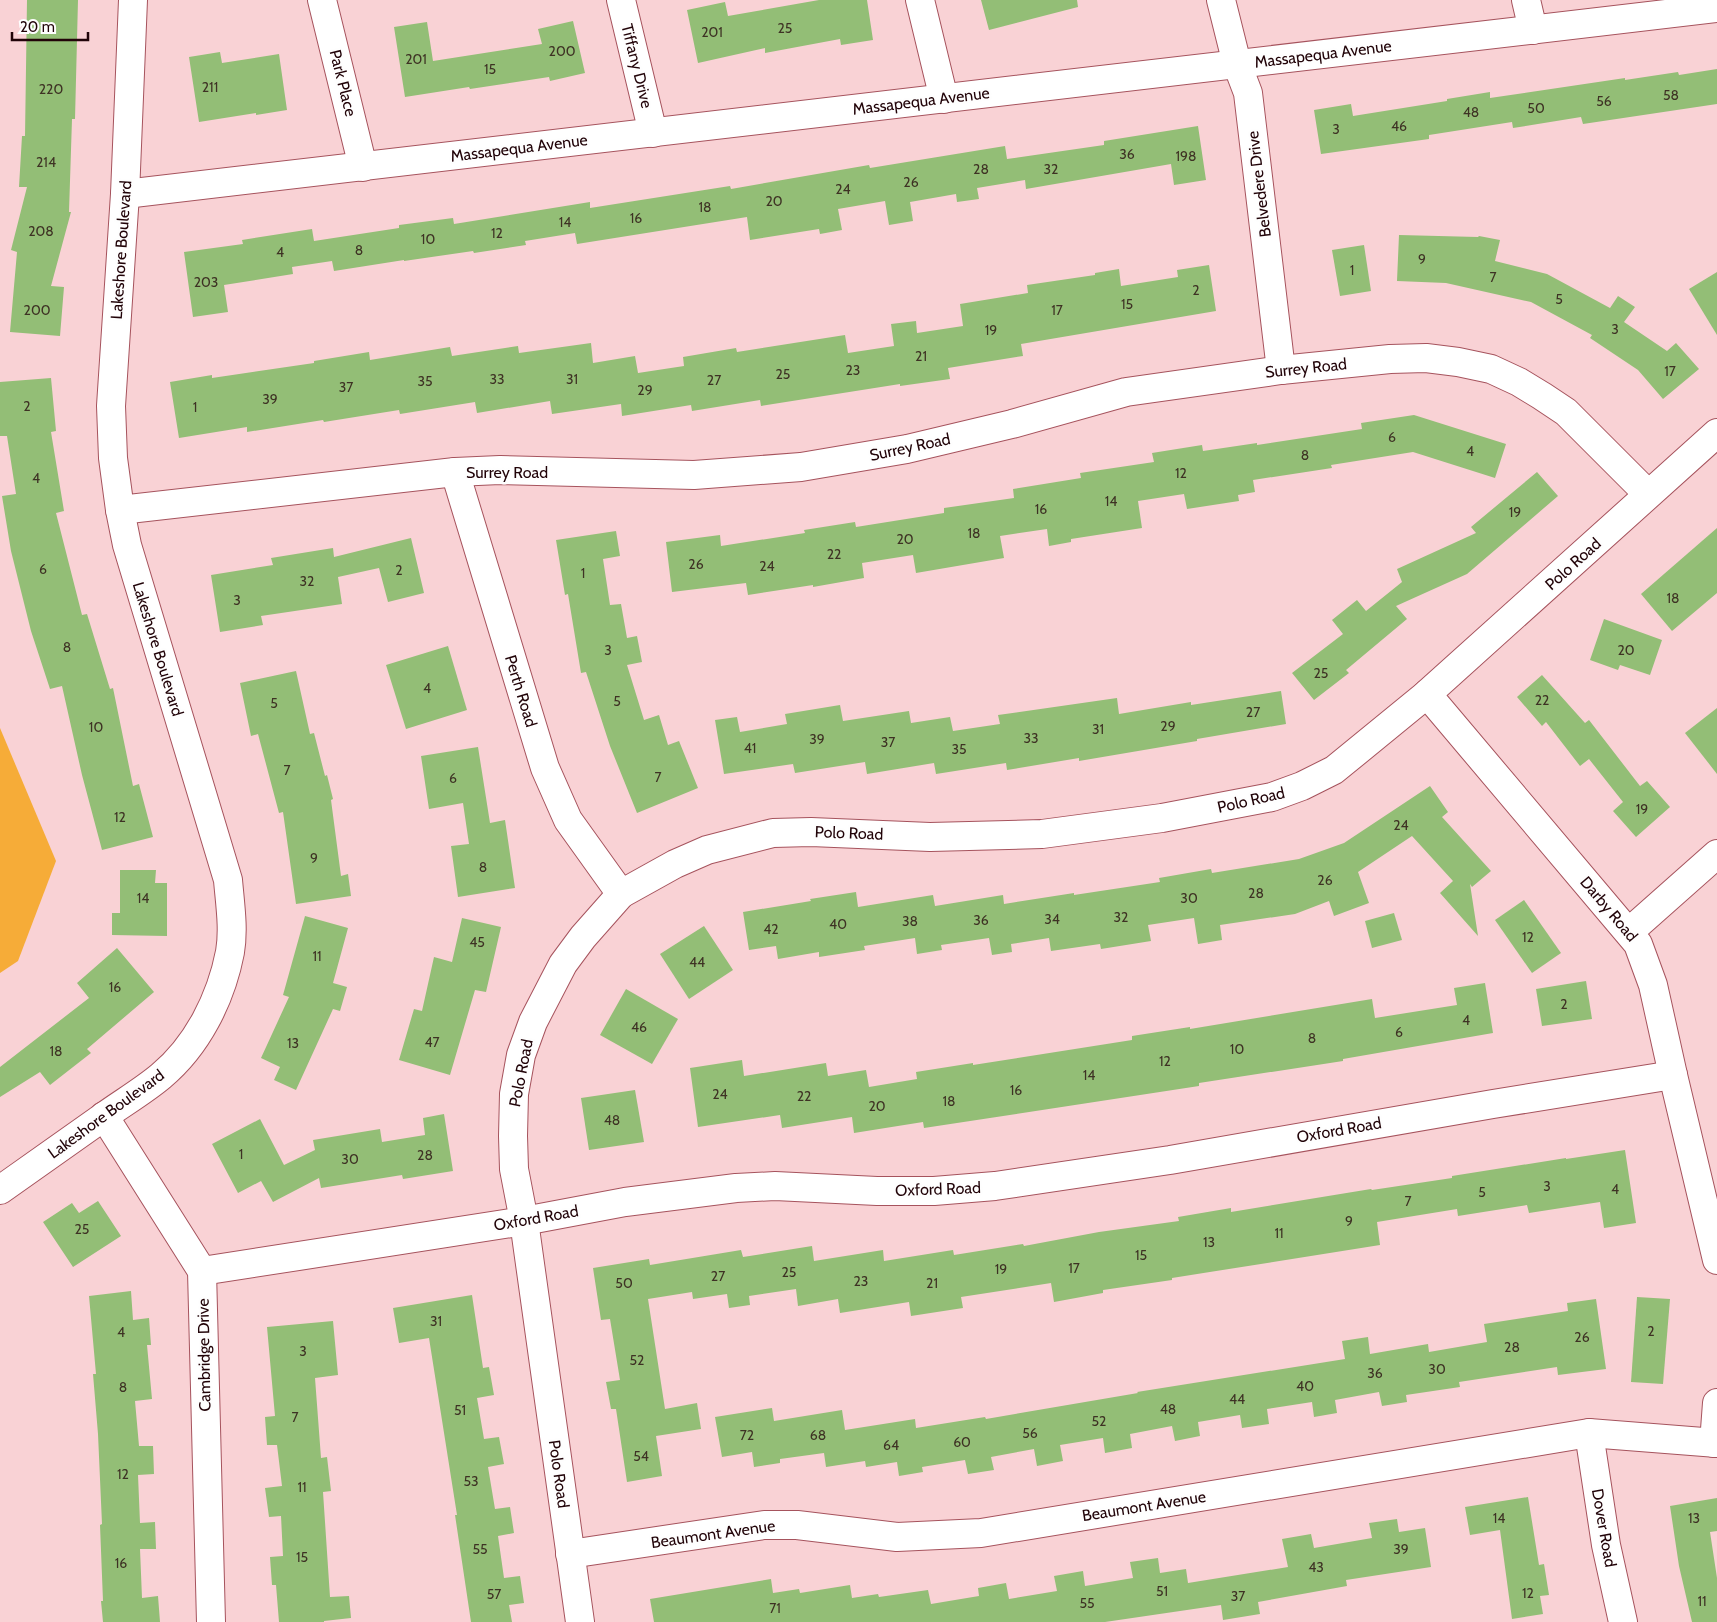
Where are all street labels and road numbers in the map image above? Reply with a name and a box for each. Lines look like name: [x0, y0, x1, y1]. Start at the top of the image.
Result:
street label: Tiffany Drive: [617, 22, 657, 110]
street label: Massapequa Avenue: [1253, 36, 1393, 72]
street label: Park Place: [326, 48, 360, 118]
street label: Massapequa Avenue: [851, 83, 991, 119]
street label: Massapequa Avenue: [449, 130, 589, 166]
street label: Belvedere Drive: [1243, 130, 1275, 238]
street label: Lakeshore Boulevard: [107, 180, 135, 320]
street label: Surrey Road: [1264, 354, 1348, 382]
street label: Surrey Road: [868, 429, 952, 465]
street label: Surrey Road: [466, 463, 548, 482]
street label: Polo Road: [1541, 534, 1605, 594]
street label: Lakeshore Boulevard: [129, 580, 187, 718]
street label: Perth Road: [501, 653, 541, 729]
street label: Polo Road: [1215, 783, 1287, 817]
street label: Polo Road: [814, 822, 884, 844]
street label: Darby Road: [1576, 873, 1642, 945]
street label: Polo Road: [505, 1038, 537, 1108]
street label: Lakeshore Boulevard: [44, 1065, 168, 1163]
street label: Oxford Road: [1295, 1113, 1383, 1147]
street label: Oxford Road: [895, 1178, 981, 1200]
street label: Oxford Road: [492, 1201, 580, 1235]
street label: Cambridge Drive: [194, 1298, 214, 1412]
street label: Polo Road: [545, 1439, 573, 1509]
street label: Beaumont Avenue: [1081, 1487, 1207, 1525]
street label: Dover Road: [1588, 1487, 1620, 1569]
street label: Beaumont Avenue: [650, 1516, 776, 1552]

